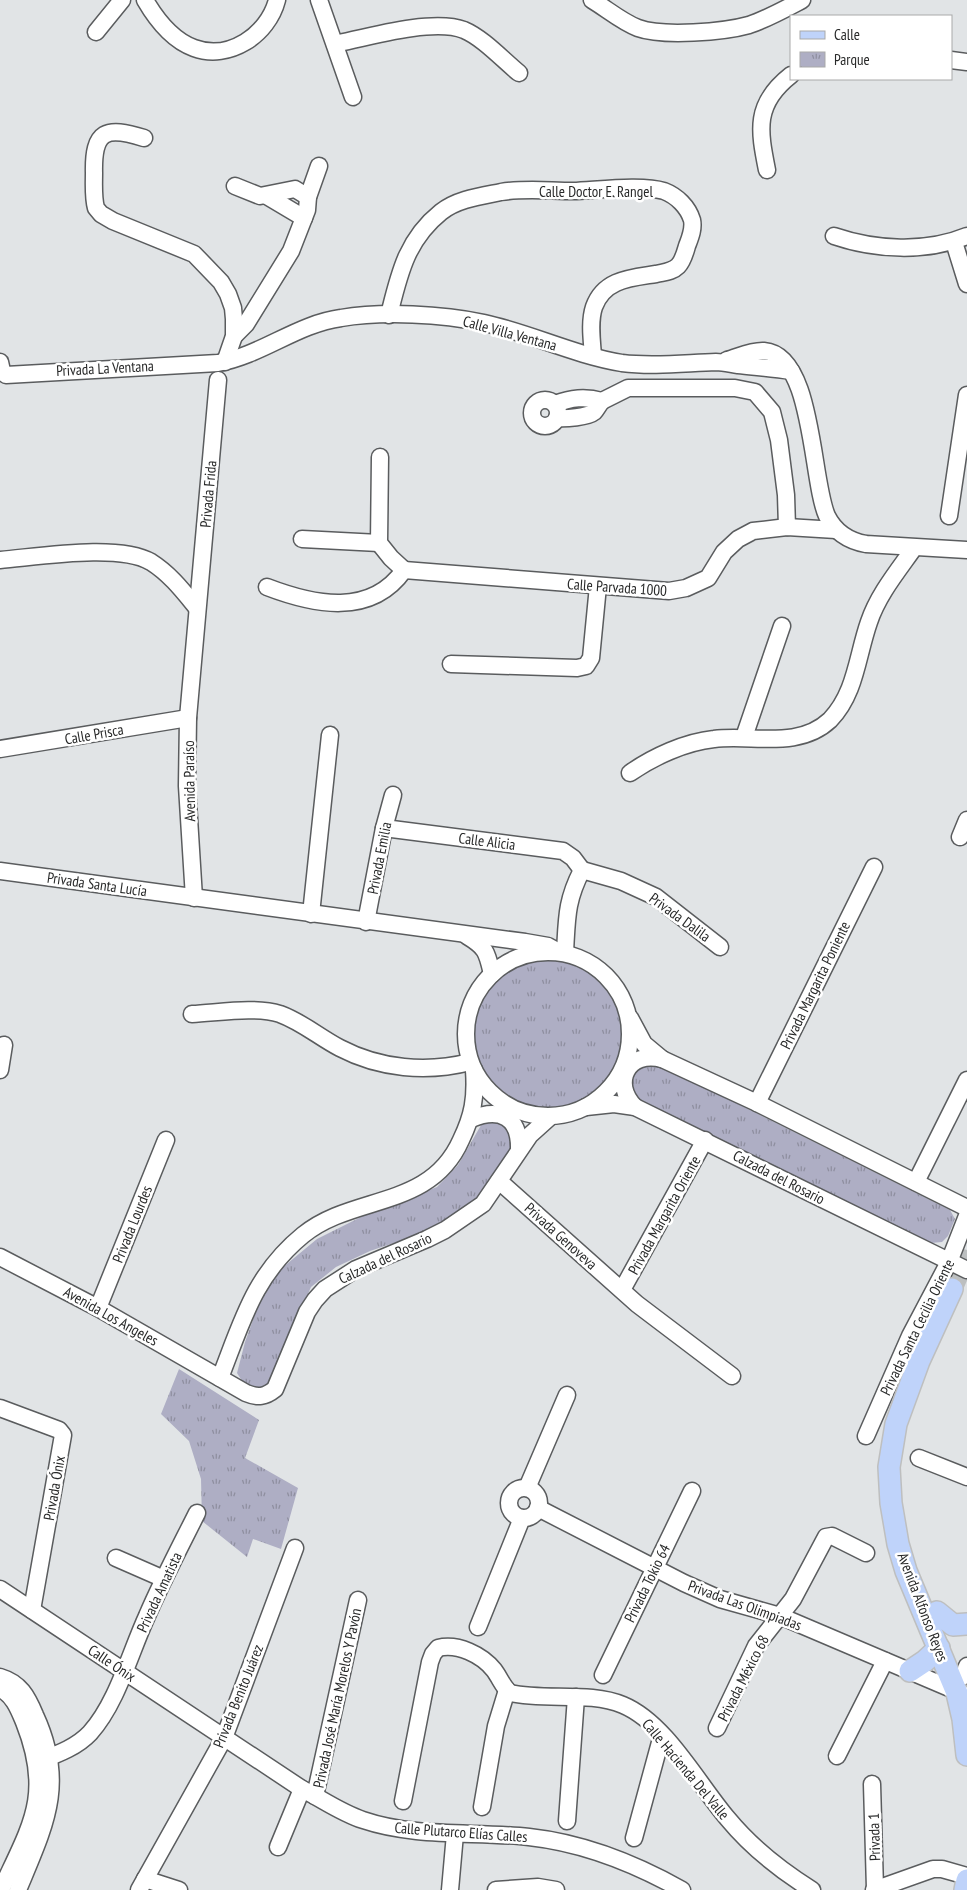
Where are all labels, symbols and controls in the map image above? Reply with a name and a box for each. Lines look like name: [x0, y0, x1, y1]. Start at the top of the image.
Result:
legend: [790, 15, 952, 80]
text: Calle: [834, 25, 860, 44]
text: Parque: [834, 50, 870, 69]
street label: Calle Doctor E. Rangel: [539, 182, 653, 201]
street label: Calle Villa Ventana: [461, 311, 559, 355]
street label: Privada La Ventana: [56, 356, 154, 380]
street label: Privada Frida: [196, 460, 220, 528]
street label: Calle Parvada 1000: [566, 574, 668, 600]
street label: Calle Prisca: [63, 720, 125, 748]
street label: Avenida Paraíso: [179, 740, 199, 822]
street label: Privada Emilia: [363, 820, 395, 896]
street label: Calle Alicia: [458, 828, 516, 854]
street label: Privada Santa Lucía: [46, 868, 148, 900]
street label: Privada Dalila: [646, 888, 714, 946]
street label: Privada Margarita Poniente: [776, 918, 854, 1052]
street label: Calzada del Rosario: [730, 1146, 828, 1208]
street label: Privada Margarita Oriente: [624, 1152, 704, 1278]
street label: Privada Lourdes: [108, 1183, 156, 1265]
street label: Privada Genoveva: [521, 1198, 601, 1274]
street label: Calzada del Rosario: [335, 1228, 435, 1288]
street label: Privada Santa Cecilia Oriente: [876, 1256, 958, 1398]
street label: Avenida Los Angeles: [60, 1282, 162, 1350]
street label: Privada Ónix: [39, 1454, 69, 1522]
street label: Privada Tokio 64: [620, 1541, 674, 1625]
street label: Privada Amatista: [132, 1549, 186, 1635]
street label: Avenida Alfonso Reyes: [893, 1550, 953, 1664]
street label: Privada Las Olimpiadas: [686, 1576, 804, 1634]
street label: Privada José María Morelos Y Pavón: [309, 1607, 365, 1789]
street label: Privada México 68: [713, 1632, 773, 1724]
street label: Calle Ónix: [85, 1640, 139, 1686]
street label: Privada Benito Juárez: [209, 1642, 267, 1750]
street label: Calle Hacienda Del Valle: [638, 1715, 734, 1823]
street label: Privada 1: [864, 1813, 884, 1861]
street label: Calle Plutarco Elías Calles: [394, 1818, 528, 1846]

